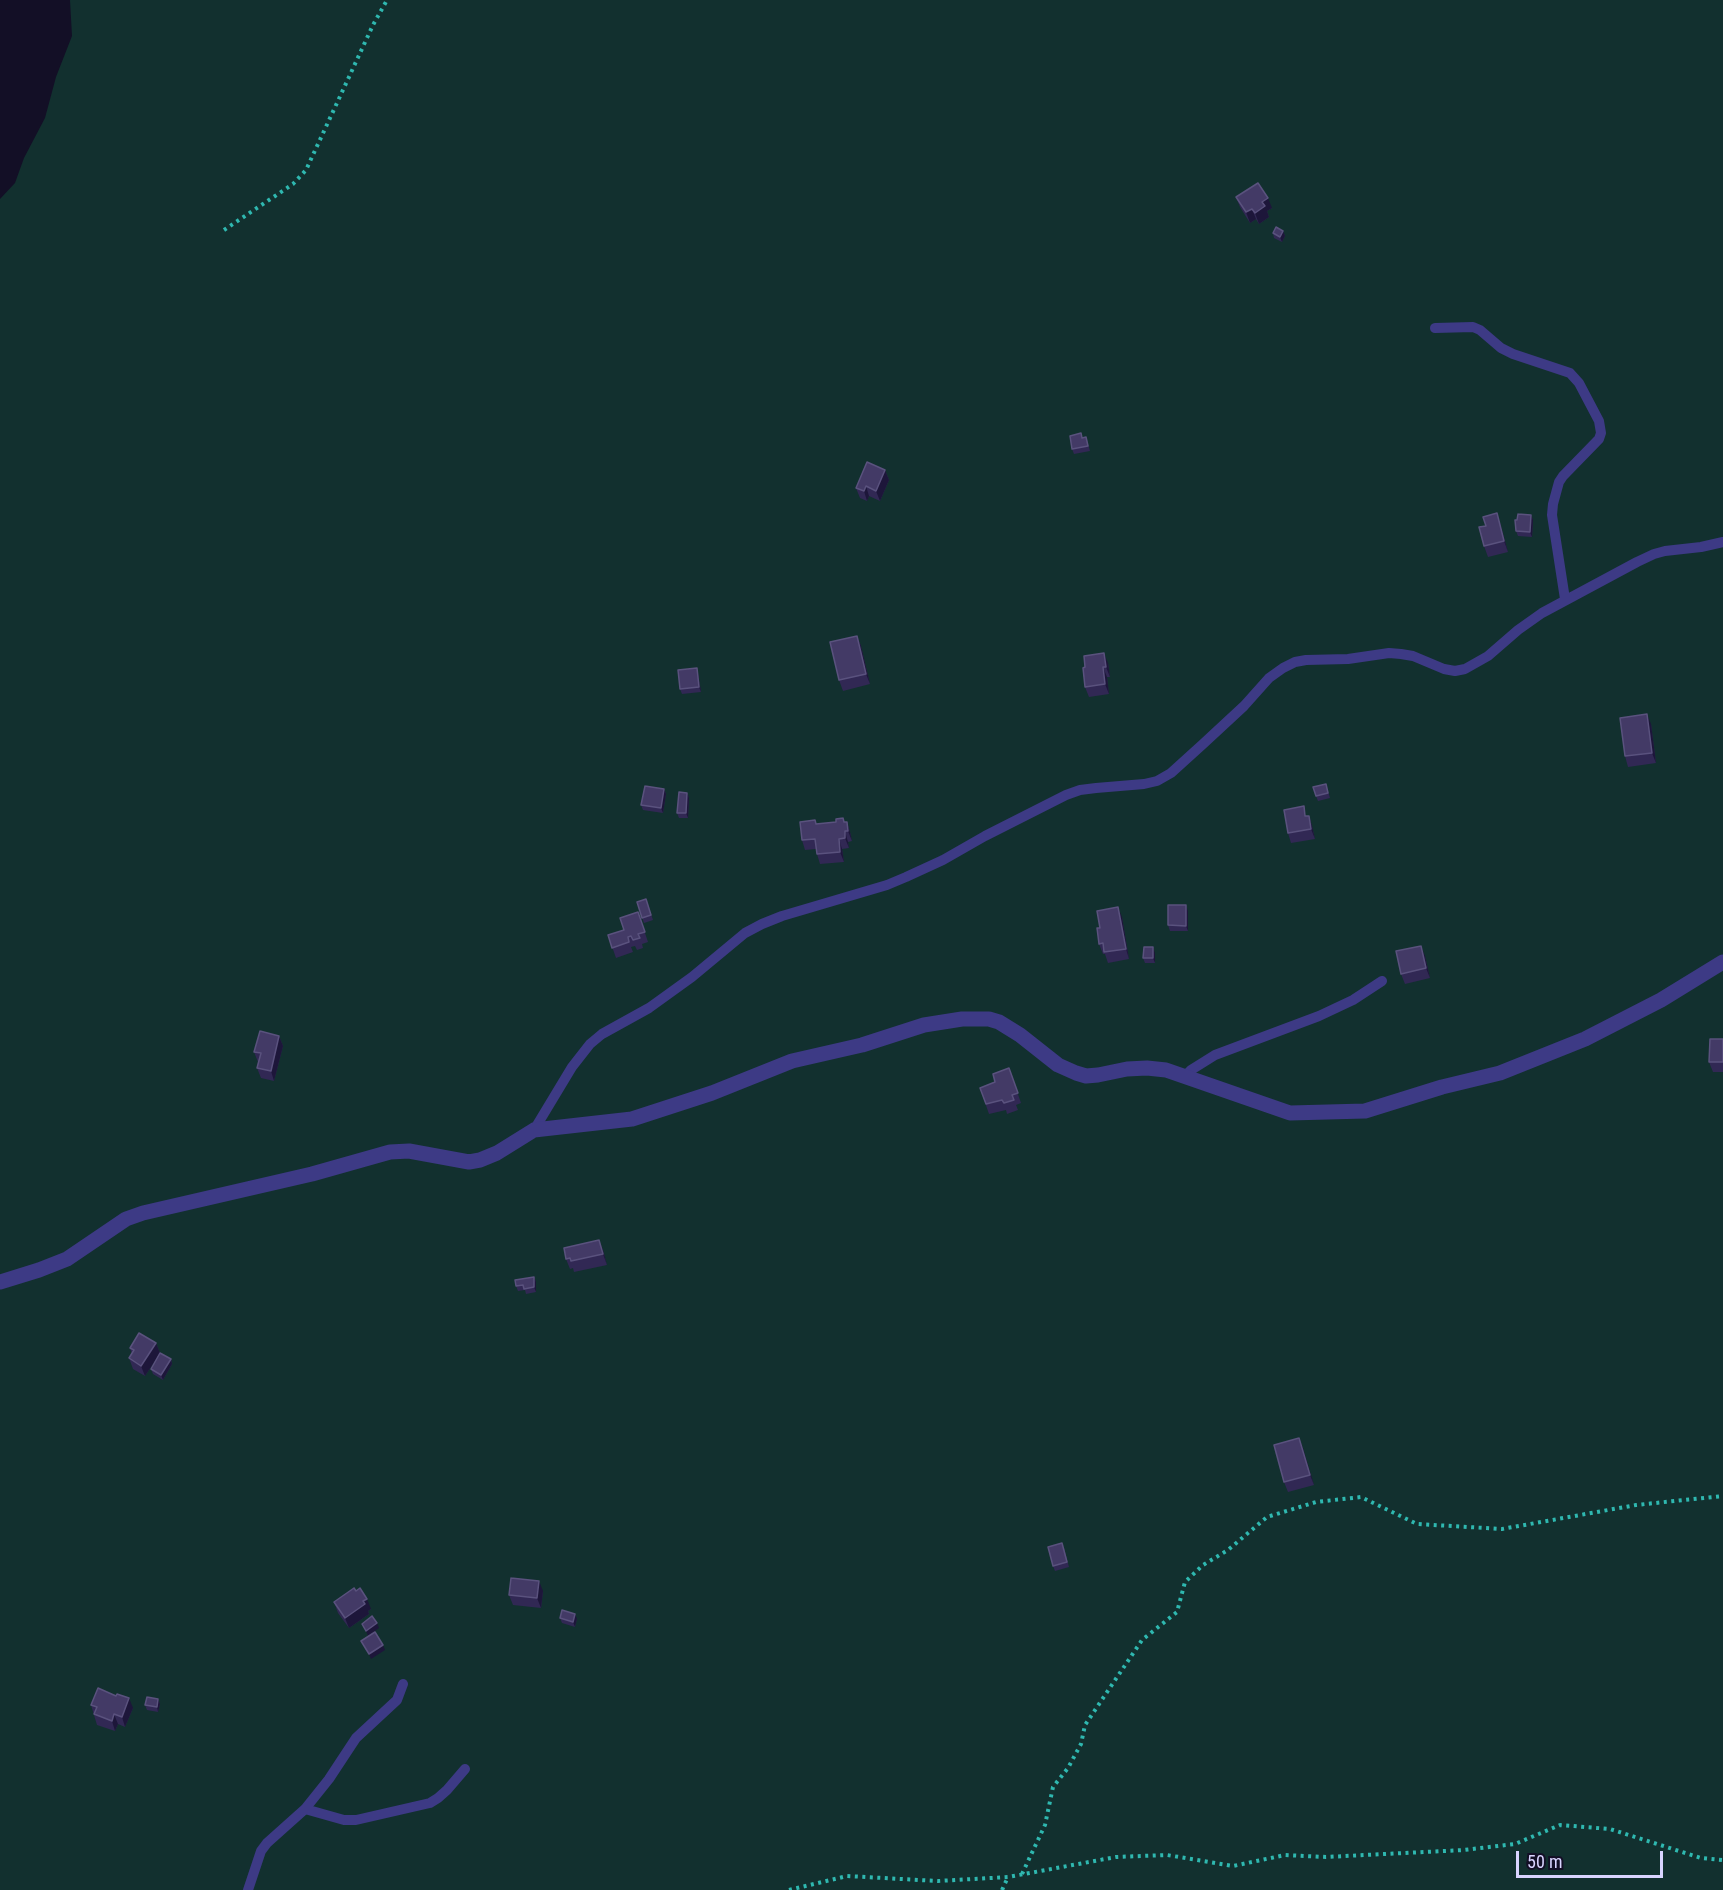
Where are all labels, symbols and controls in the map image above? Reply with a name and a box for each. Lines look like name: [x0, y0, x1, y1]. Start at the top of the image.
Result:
scale bar: [1519, 1839, 1666, 1877]
text: 50 m: [1527, 1851, 1562, 1872]

